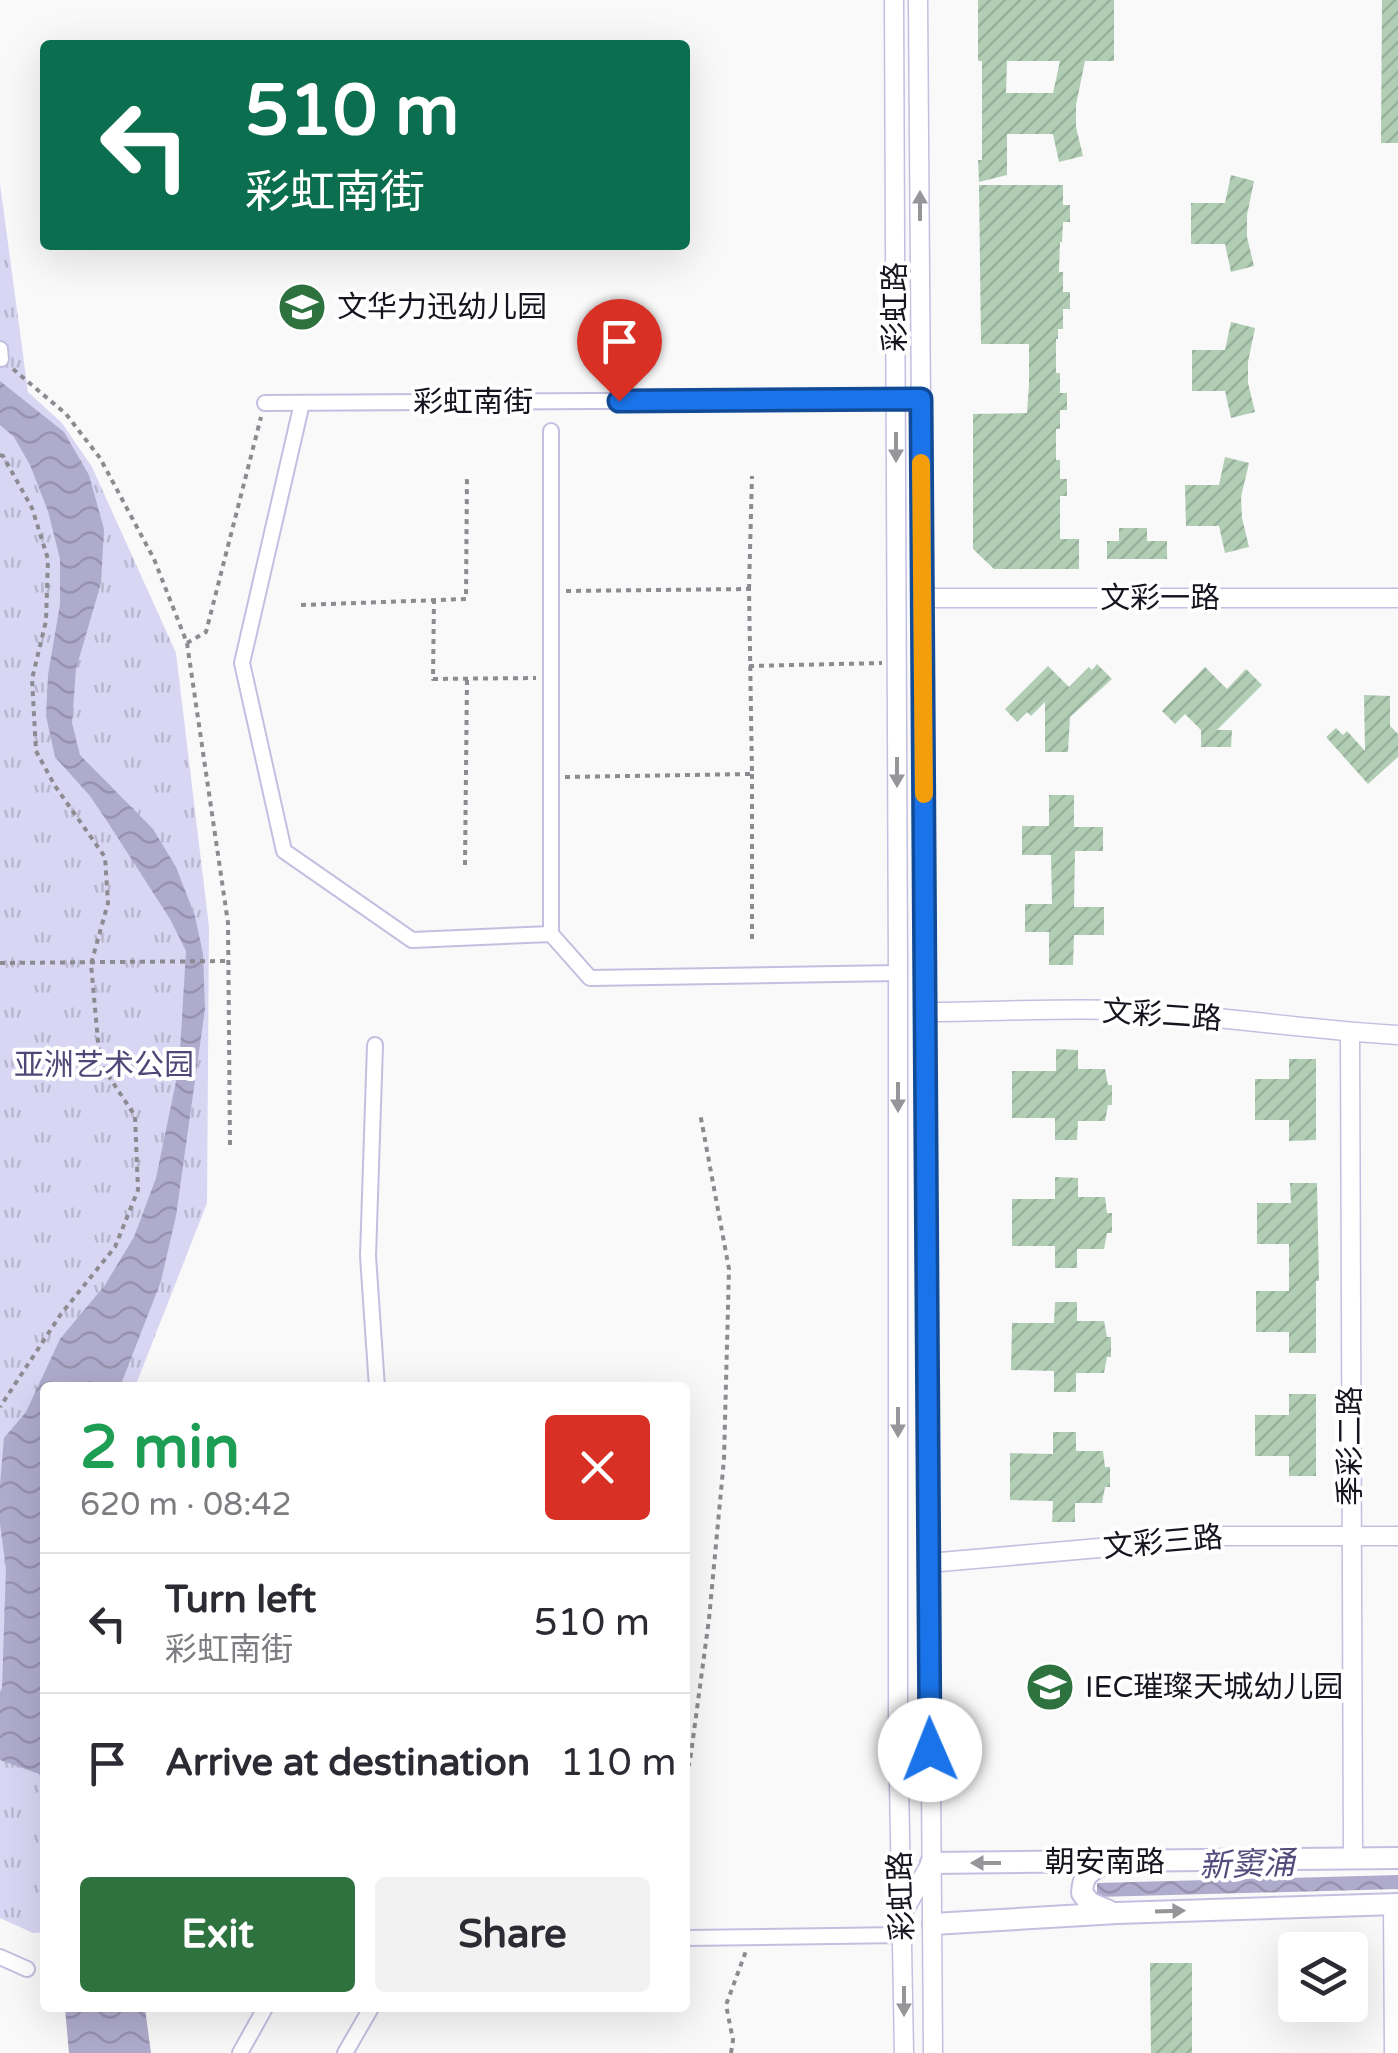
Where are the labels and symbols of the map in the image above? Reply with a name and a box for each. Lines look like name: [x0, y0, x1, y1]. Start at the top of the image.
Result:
one-way arrow: [911, 189, 927, 221]
street label: 彩虹路: [877, 262, 914, 352]
school or university icon: 文华力迅幼儿园: [276, 281, 328, 333]
place label: 文华力迅幼儿园: [337, 289, 547, 326]
pin: [577, 299, 662, 402]
street label: 彩虹南街: [413, 384, 533, 421]
one-way arrow: [888, 432, 904, 464]
street label: 文彩一路: [1100, 580, 1220, 617]
one-way arrow: [890, 757, 906, 789]
street label: 文彩二路: [1101, 993, 1223, 1038]
park label: 亚洲艺术公园: [14, 1047, 194, 1084]
one-way arrow: [890, 1082, 906, 1114]
street label: 季彩二路: [1332, 1386, 1369, 1506]
one-way arrow: [890, 1407, 906, 1439]
street label: 文彩三路: [1102, 1519, 1224, 1566]
school or university icon: IEC璀璨天城幼儿园: [1024, 1661, 1076, 1713]
place label: IEC璀璨天城幼儿园: [1085, 1669, 1343, 1706]
position arrow: [878, 1698, 982, 1802]
street label: 朝安南路: [1045, 1844, 1165, 1881]
water label: 新窦涌: [1198, 1844, 1299, 1886]
street label: 彩虹路: [881, 1850, 922, 1942]
one-way arrow: [969, 1855, 1001, 1871]
one-way arrow: [1155, 1903, 1187, 1919]
one-way arrow: [896, 1985, 912, 2017]

